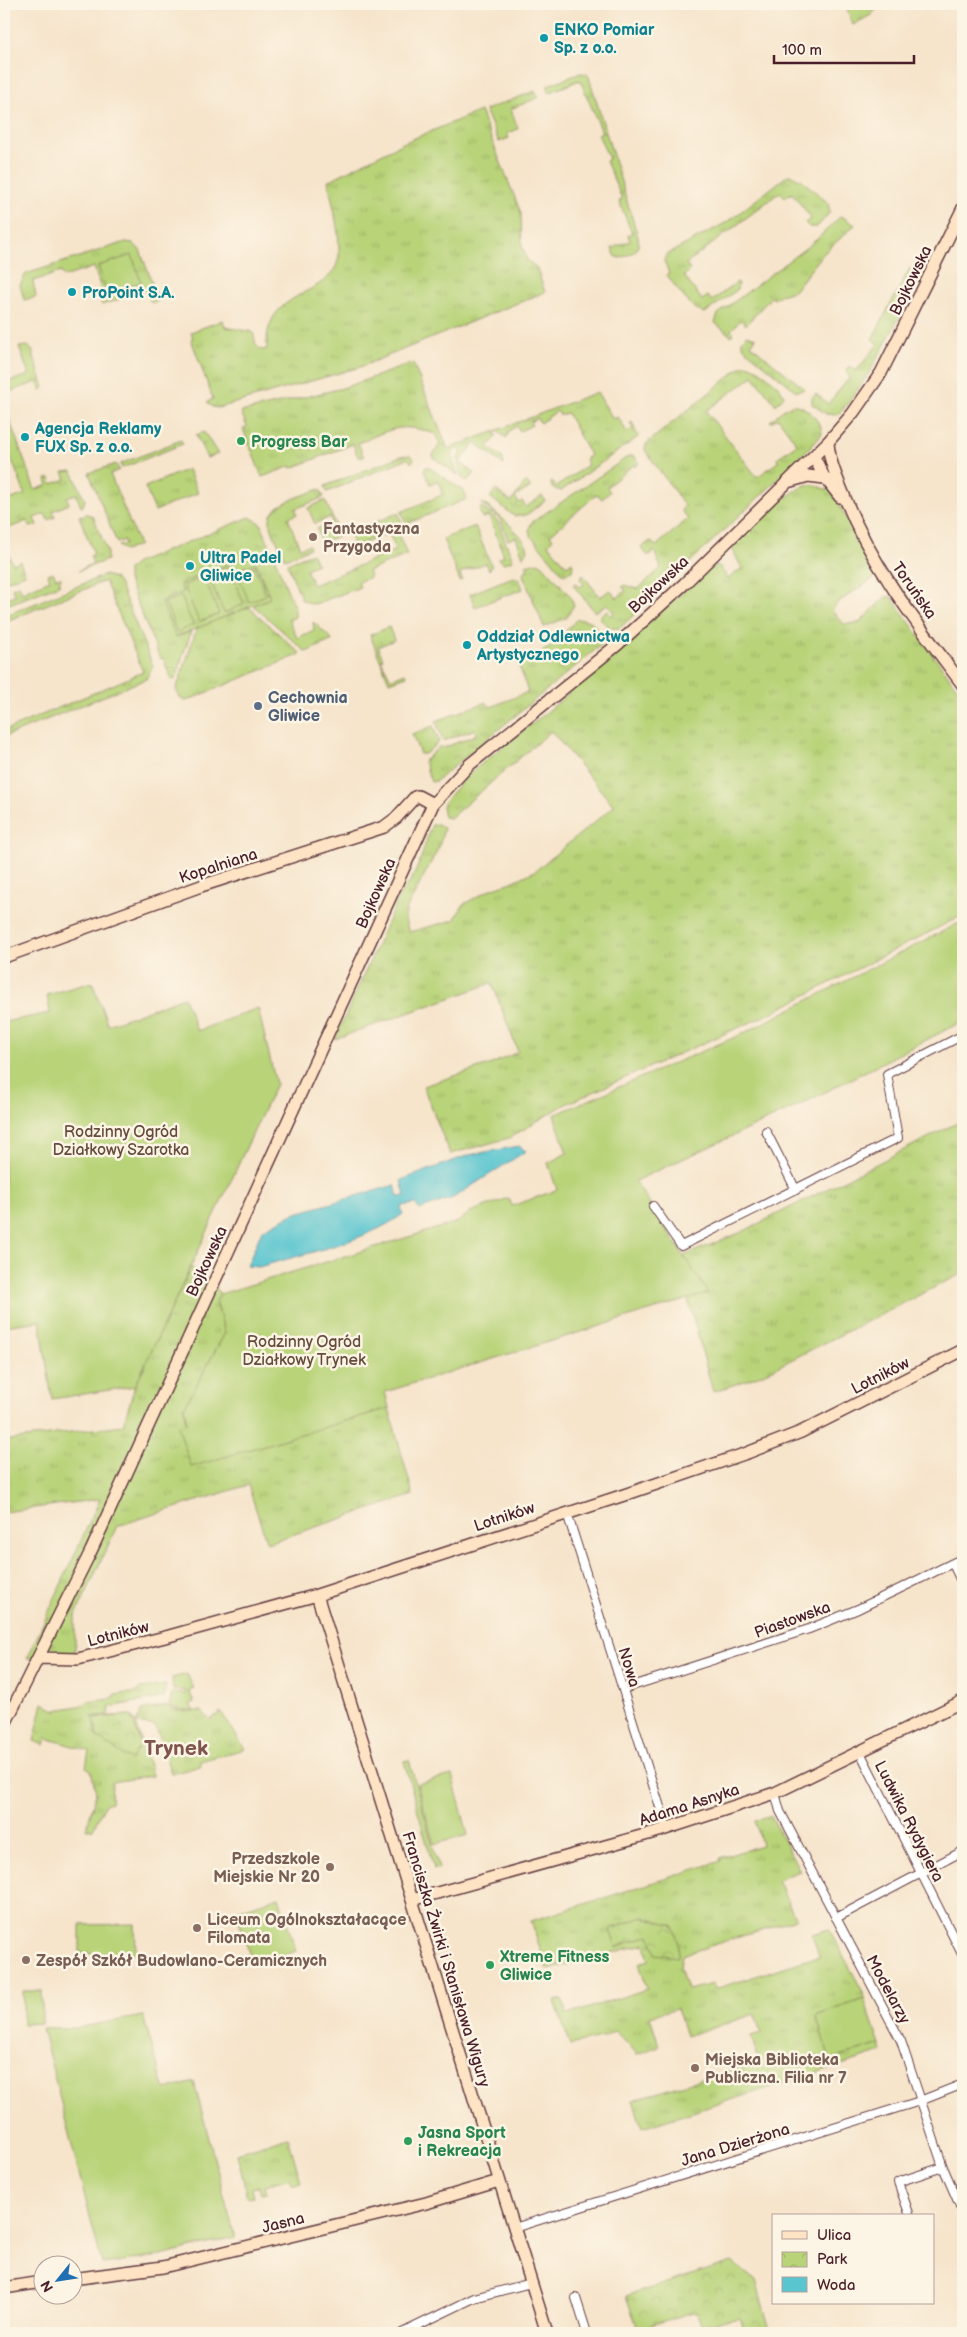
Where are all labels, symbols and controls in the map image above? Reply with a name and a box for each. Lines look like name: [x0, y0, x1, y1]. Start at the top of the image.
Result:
place label: ENKO Pomiar Sp. z o.o.: [554, 21, 655, 58]
marker: ENKO Pomiar Sp. z o.o.: [538, 32, 550, 44]
scale bar: [774, 32, 914, 64]
text: 100 m: [782, 41, 822, 60]
street label: Bojkowska: [886, 243, 936, 319]
place label: ProPoint S.A.: [82, 284, 175, 303]
marker: ProPoint S.A.: [66, 286, 78, 298]
place label: Agencja Reklamy FUX Sp. z o.o.: [34, 420, 162, 457]
marker: Agencja Reklamy FUX Sp. z o.o.: [19, 431, 31, 443]
place label: Progress Bar: [251, 433, 348, 452]
marker: Progress Bar: [235, 435, 247, 447]
place label: Fantastyczna Przygoda: [323, 520, 420, 557]
marker: Fantastyczna Przygoda: [307, 531, 319, 543]
place label: Ultra Padel Gliwice: [200, 549, 281, 586]
street label: Bojkowska: [625, 552, 693, 618]
street label: Toruńska: [887, 559, 940, 623]
marker: Ultra Padel Gliwice: [184, 560, 196, 572]
place label: Oddział Odlewnictwa Artystycznego: [476, 628, 630, 665]
marker: Oddział Odlewnictwa Artystycznego: [461, 639, 473, 651]
place label: Cechownia Gliwice: [268, 689, 348, 726]
marker: Cechownia Gliwice: [252, 700, 264, 712]
street label: Kopalniana: [177, 845, 260, 888]
street label: Bojkowska: [352, 855, 400, 932]
park label: Rodzinny Ogród Działkowy Szarotka: [53, 1123, 189, 1160]
street label: Bojkowska: [183, 1223, 232, 1300]
park label: Rodzinny Ogród Działkowy Trynek: [242, 1333, 366, 1370]
street label: Lotników: [848, 1354, 913, 1399]
street label: Lotników: [472, 1499, 537, 1536]
street label: Piastowska: [752, 1598, 833, 1643]
street label: Lotników: [86, 1618, 151, 1651]
street label: Nowa: [614, 1645, 644, 1690]
district label: Trynek: [144, 1736, 208, 1761]
street label: Ludwika Rydygiera: [870, 1758, 947, 1885]
street label: Adama Asnyka: [637, 1780, 742, 1831]
street label: Franciszka Żwirki i Stanisława Wigury: [398, 1829, 496, 2090]
place label: Przedszkole Miejskie Nr 20: [213, 1850, 320, 1887]
marker: Przedszkole Miejskie Nr 20: [324, 1861, 336, 1873]
place label: Liceum Ogólnokształacące Filomata: [207, 1911, 407, 1948]
marker: Liceum Ogólnokształacące Filomata: [191, 1922, 203, 1934]
place label: Xtreme Fitness Gliwice: [500, 1948, 610, 1985]
place label: Zespół Szkół Budowlano-Ceramicznych: [36, 1952, 327, 1971]
street label: Modelarzy: [862, 1952, 914, 2028]
marker: Zespół Szkół Budowlano-Ceramicznych: [20, 1954, 32, 1966]
marker: Xtreme Fitness Gliwice: [484, 1959, 496, 1971]
place label: Miejska Biblioteka Publiczna. Filia nr 7: [705, 2051, 847, 2088]
marker: Miejska Biblioteka Publiczna. Filia nr 7: [689, 2062, 701, 2074]
street label: Jana Dzierżona: [679, 2120, 792, 2171]
place label: Jasna Sport i Rekreacja: [418, 2124, 506, 2161]
marker: Jasna Sport i Rekreacja: [402, 2135, 414, 2147]
street label: Jasna: [260, 2209, 307, 2238]
legend: [772, 2214, 934, 2304]
text: Ulica: [817, 2226, 851, 2245]
text: Park: [817, 2250, 848, 2269]
north arrow: [32, 2254, 82, 2304]
text: Woda: [817, 2276, 855, 2295]
text: N: [37, 2277, 57, 2295]

